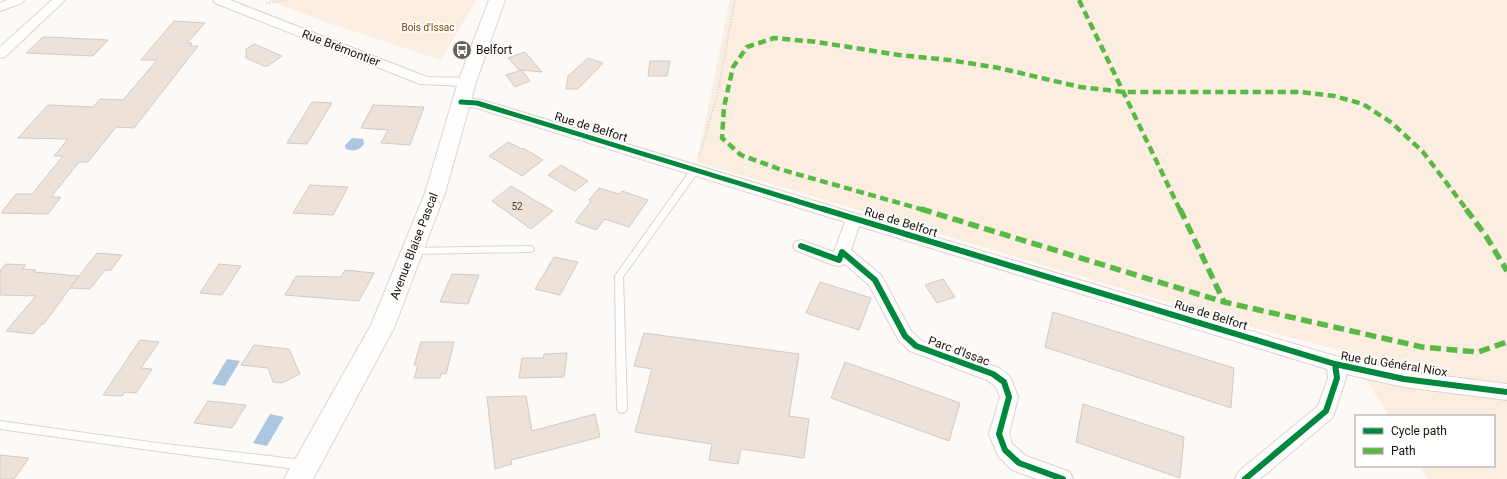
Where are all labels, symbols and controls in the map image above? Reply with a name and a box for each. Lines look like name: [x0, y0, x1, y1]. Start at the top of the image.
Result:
park label: Bois d'Issac: [401, 22, 455, 33]
street label: Rue Brémontier: [300, 27, 382, 69]
bus stop icon: Belfort: [451, 39, 473, 61]
place label: Belfort: [476, 43, 512, 57]
street label: Rue de Belfort: [553, 109, 629, 145]
street label: Avenue Blaise Pascal: [387, 190, 441, 302]
house number: 52: [511, 201, 523, 212]
street label: Rue de Belfort: [863, 204, 939, 240]
street label: Rue de Belfort: [1173, 297, 1249, 333]
street label: Parc d'Issac: [926, 333, 992, 369]
street label: Rue du Général Niox: [1340, 349, 1448, 379]
legend: [1355, 415, 1495, 467]
text: Cycle path: [1391, 424, 1447, 438]
text: Path: [1391, 444, 1416, 458]

